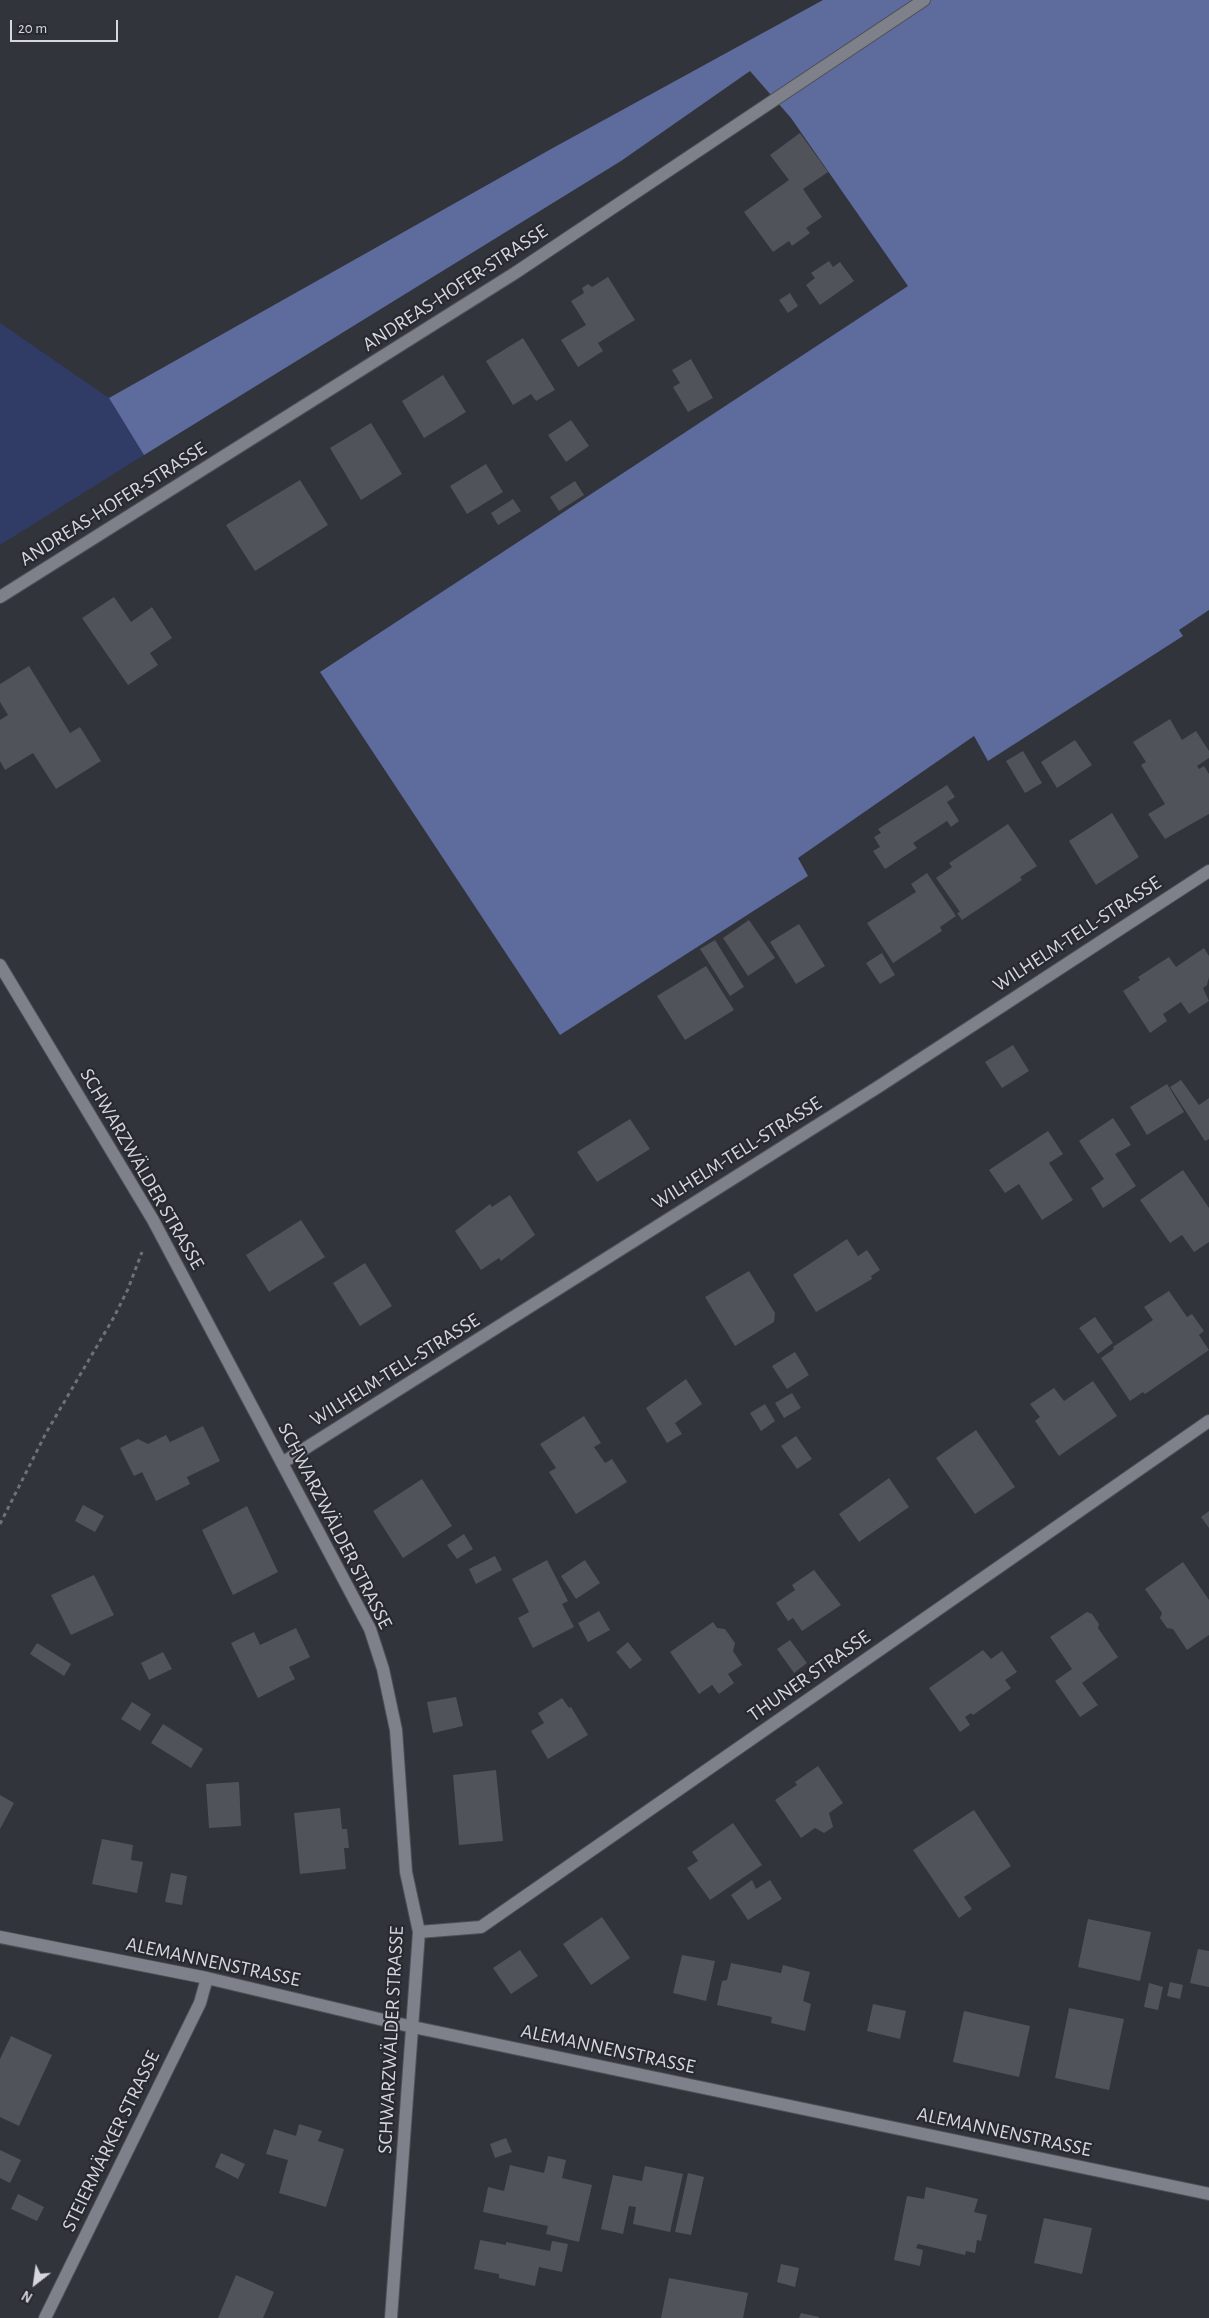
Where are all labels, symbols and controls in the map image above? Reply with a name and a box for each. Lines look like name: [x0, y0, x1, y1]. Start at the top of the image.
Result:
scale bar: [12, 10, 120, 42]
text: 20 m: [18, 21, 47, 36]
street label: ANDREAS-HOFER-STRASSE: [358, 219, 552, 357]
street label: ANDREAS-HOFER-STRASSE: [15, 437, 211, 571]
street label: WILHELM-TELL-STRASSE: [989, 871, 1165, 997]
street label: SCHWARZWÄLDER STRASSE: [75, 1064, 209, 1274]
street label: WILHELM-TELL-STRASSE: [648, 1091, 826, 1215]
street label: WILHELM-TELL-STRASSE: [306, 1308, 484, 1432]
street label: SCHWARZWÄLDER STRASSE: [273, 1419, 397, 1633]
street label: THUNER STRASSE: [743, 1625, 875, 1727]
street label: SCHWARZWÄLDER STRASSE: [373, 1925, 409, 2155]
street label: ALEMANNENSTRASSE: [124, 1932, 302, 1992]
street label: ALEMANNENSTRASSE: [519, 2019, 697, 2079]
street label: STEIERMÄRKER STRASSE: [57, 2047, 165, 2235]
street label: ALEMANNENSTRASSE: [915, 2102, 1093, 2162]
north arrow: [10, 2258, 60, 2308]
text: N: [20, 2287, 35, 2304]

